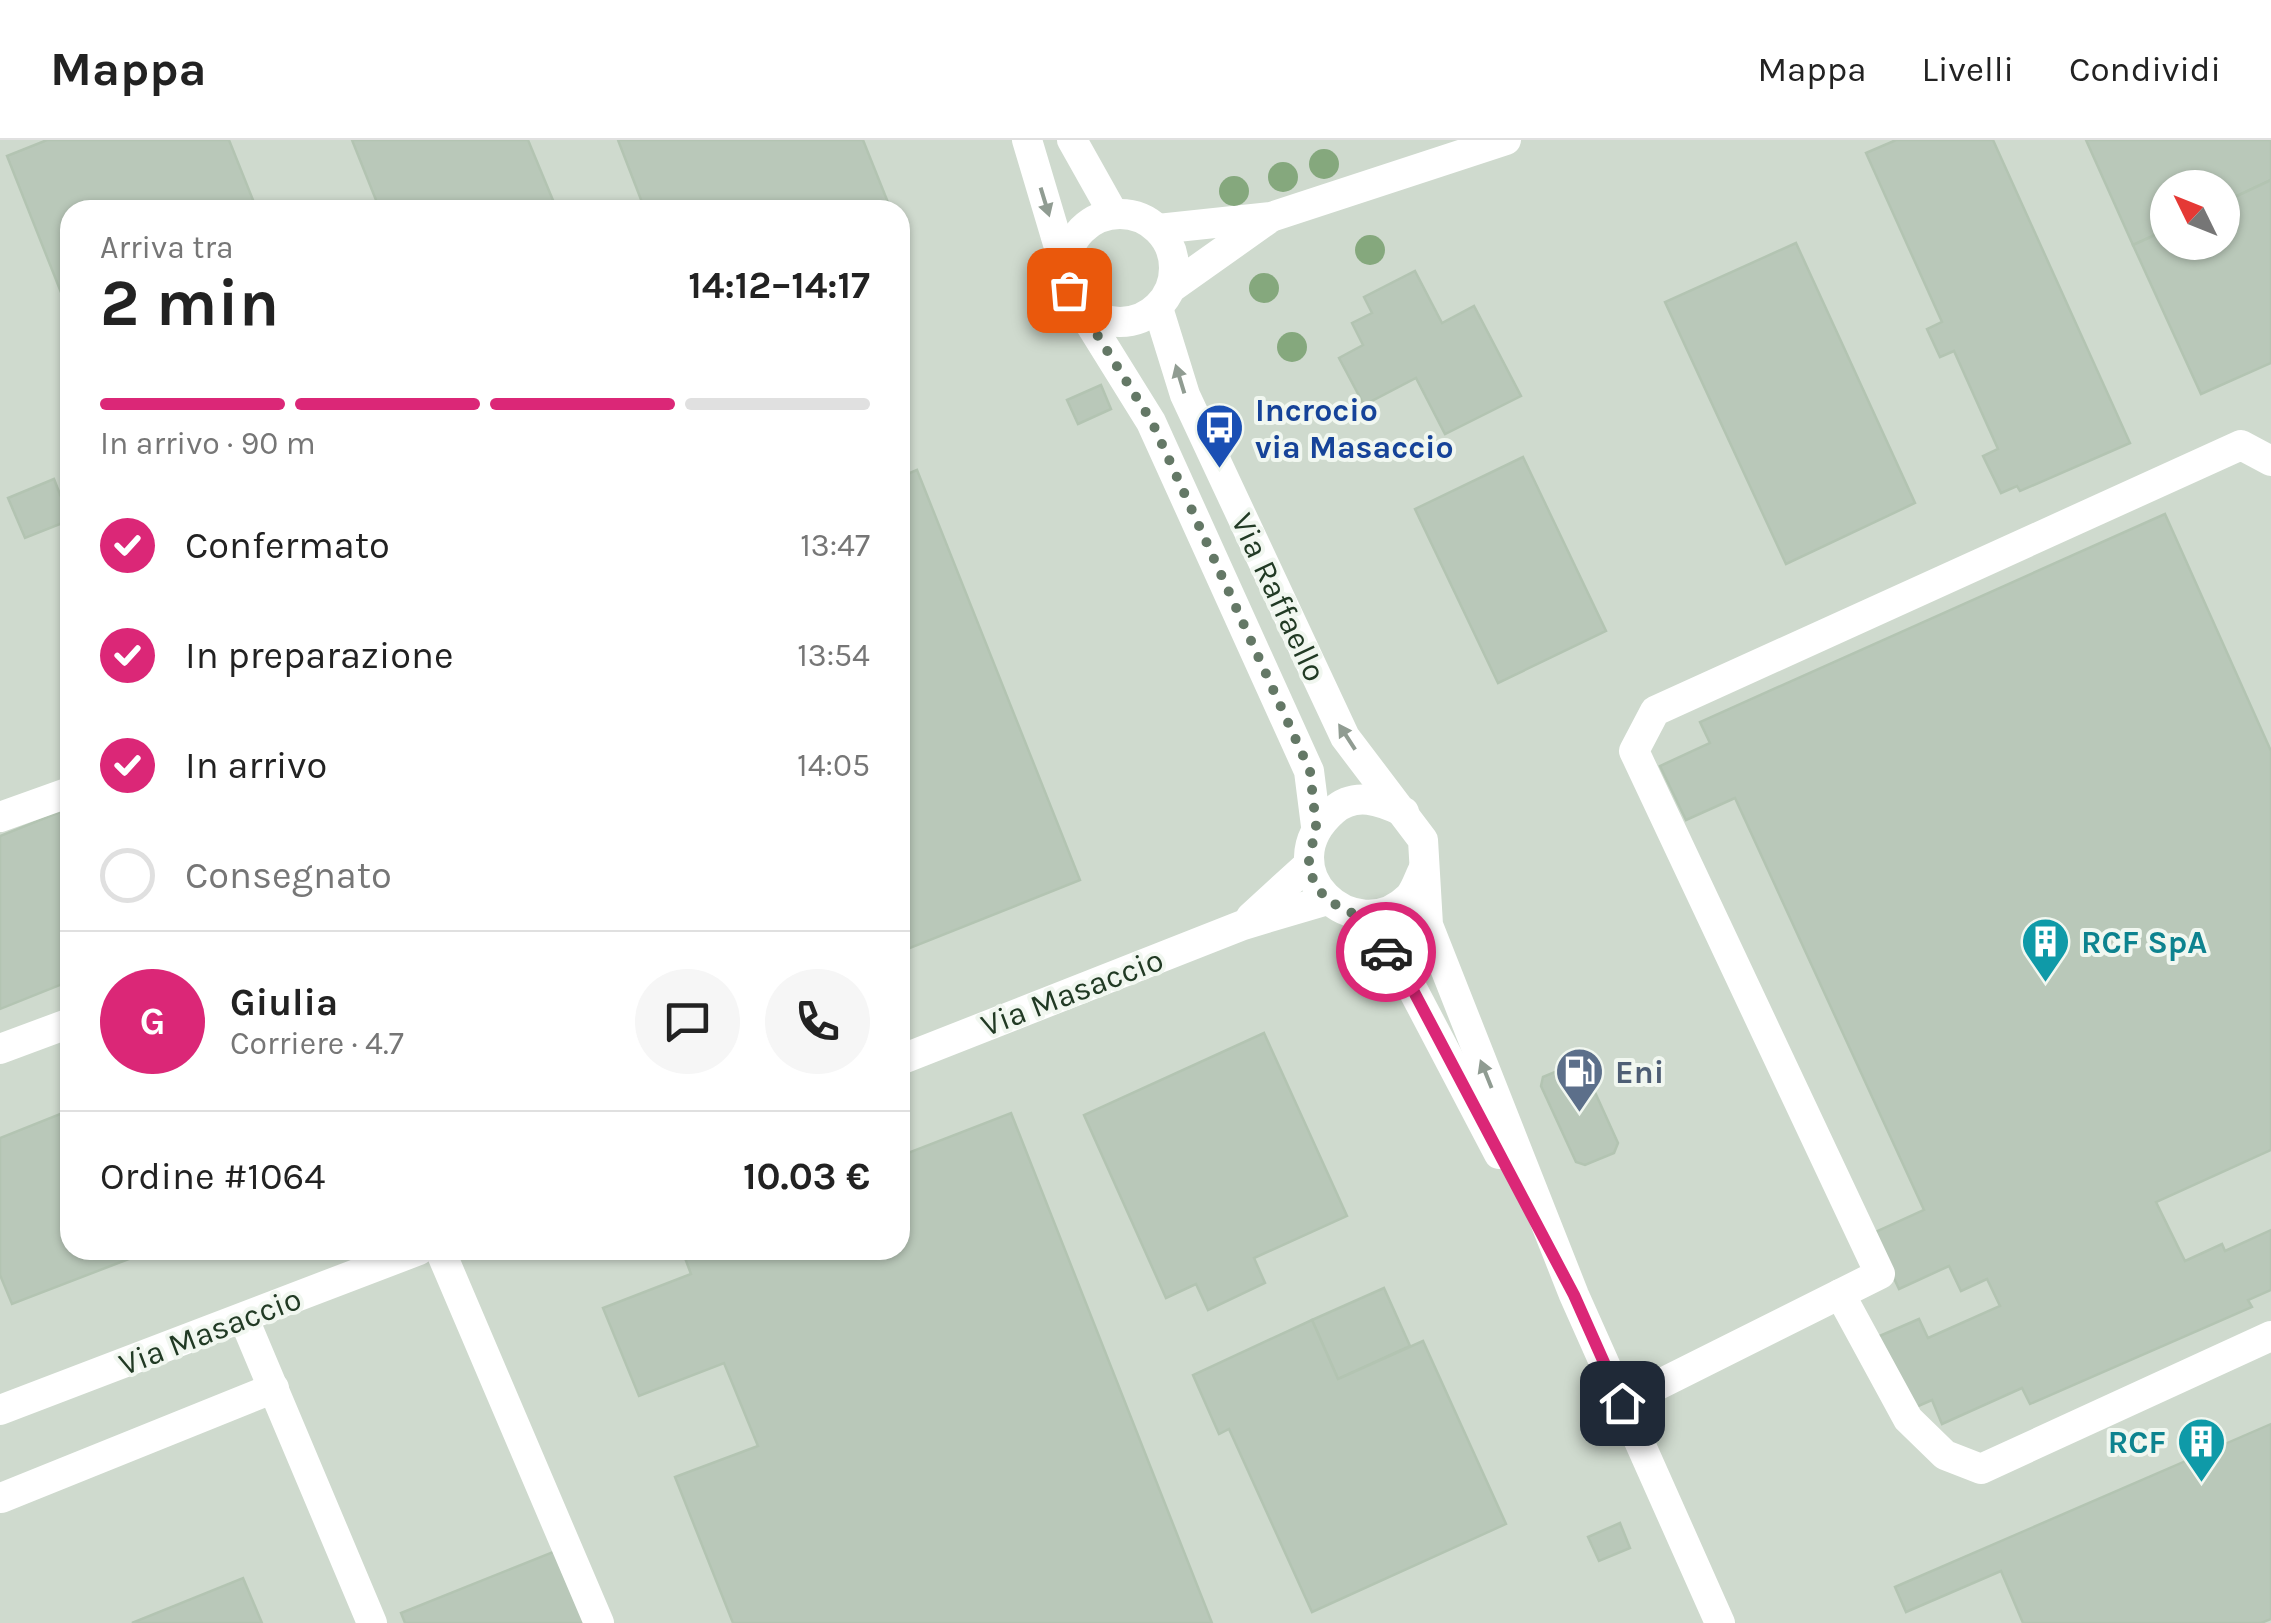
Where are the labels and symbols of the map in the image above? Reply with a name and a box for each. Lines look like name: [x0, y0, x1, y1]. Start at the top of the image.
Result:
north arrow: [2150, 170, 2240, 260]
one-way arrow: [1039, 187, 1054, 217]
pin: [1027, 248, 1112, 333]
one-way arrow: [1172, 364, 1187, 394]
place label: Incrocio via Masaccio: [1255, 392, 1454, 466]
bus stop icon: Incrocio via Masaccio: [1194, 402, 1246, 470]
street label: Via Raffaello: [1223, 507, 1334, 687]
one-way arrow: [1339, 723, 1357, 750]
courier: [1336, 902, 1436, 1002]
building icon: RCF SpA: [2020, 916, 2072, 984]
place label: RCF SpA: [2081, 924, 2207, 961]
street label: Via Masaccio: [976, 941, 1168, 1044]
fuel station icon: Eni: [1554, 1046, 1606, 1114]
place label: Eni: [1615, 1054, 1664, 1091]
one-way arrow: [1478, 1059, 1494, 1089]
street label: Via Masaccio: [114, 1280, 306, 1383]
pin: [1580, 1361, 1665, 1446]
building icon: RCF: [2175, 1416, 2227, 1484]
place label: RCF: [2108, 1424, 2166, 1461]

